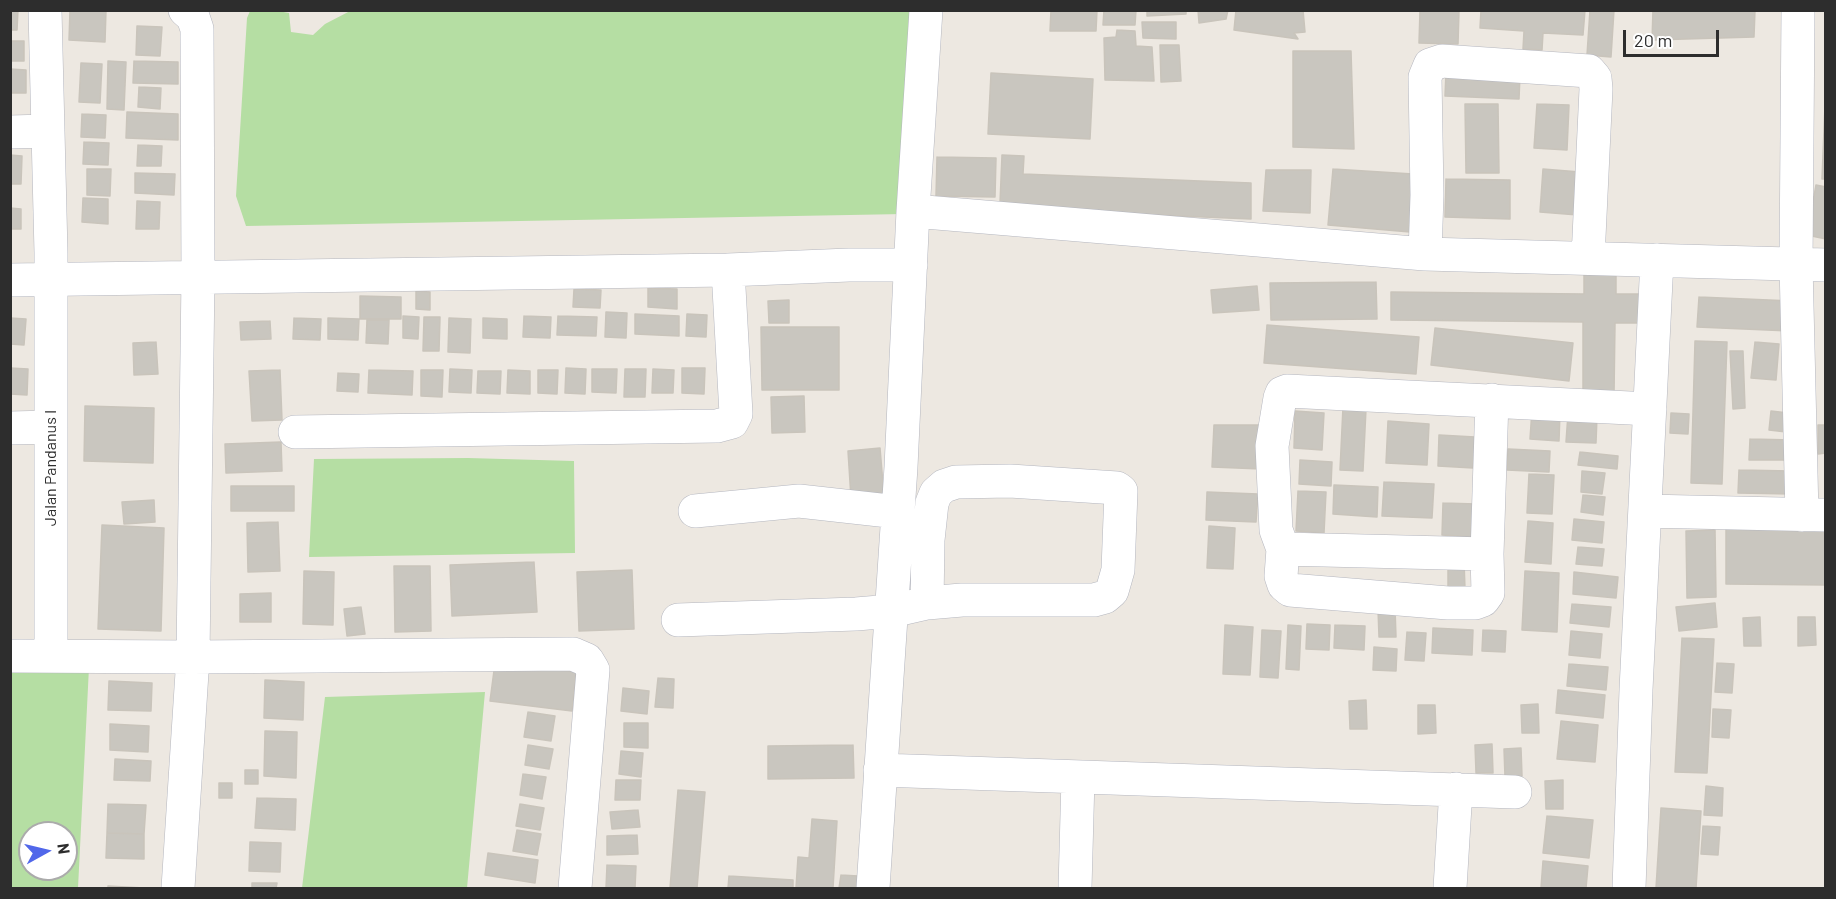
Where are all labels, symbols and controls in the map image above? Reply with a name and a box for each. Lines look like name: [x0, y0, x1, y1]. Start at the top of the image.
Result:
scale bar: [1626, 18, 1722, 56]
text: 20 m: [1634, 29, 1672, 51]
street label: Jalan Pandanus I: [41, 410, 61, 526]
north arrow: [18, 821, 78, 881]
text: N: [54, 842, 74, 855]

